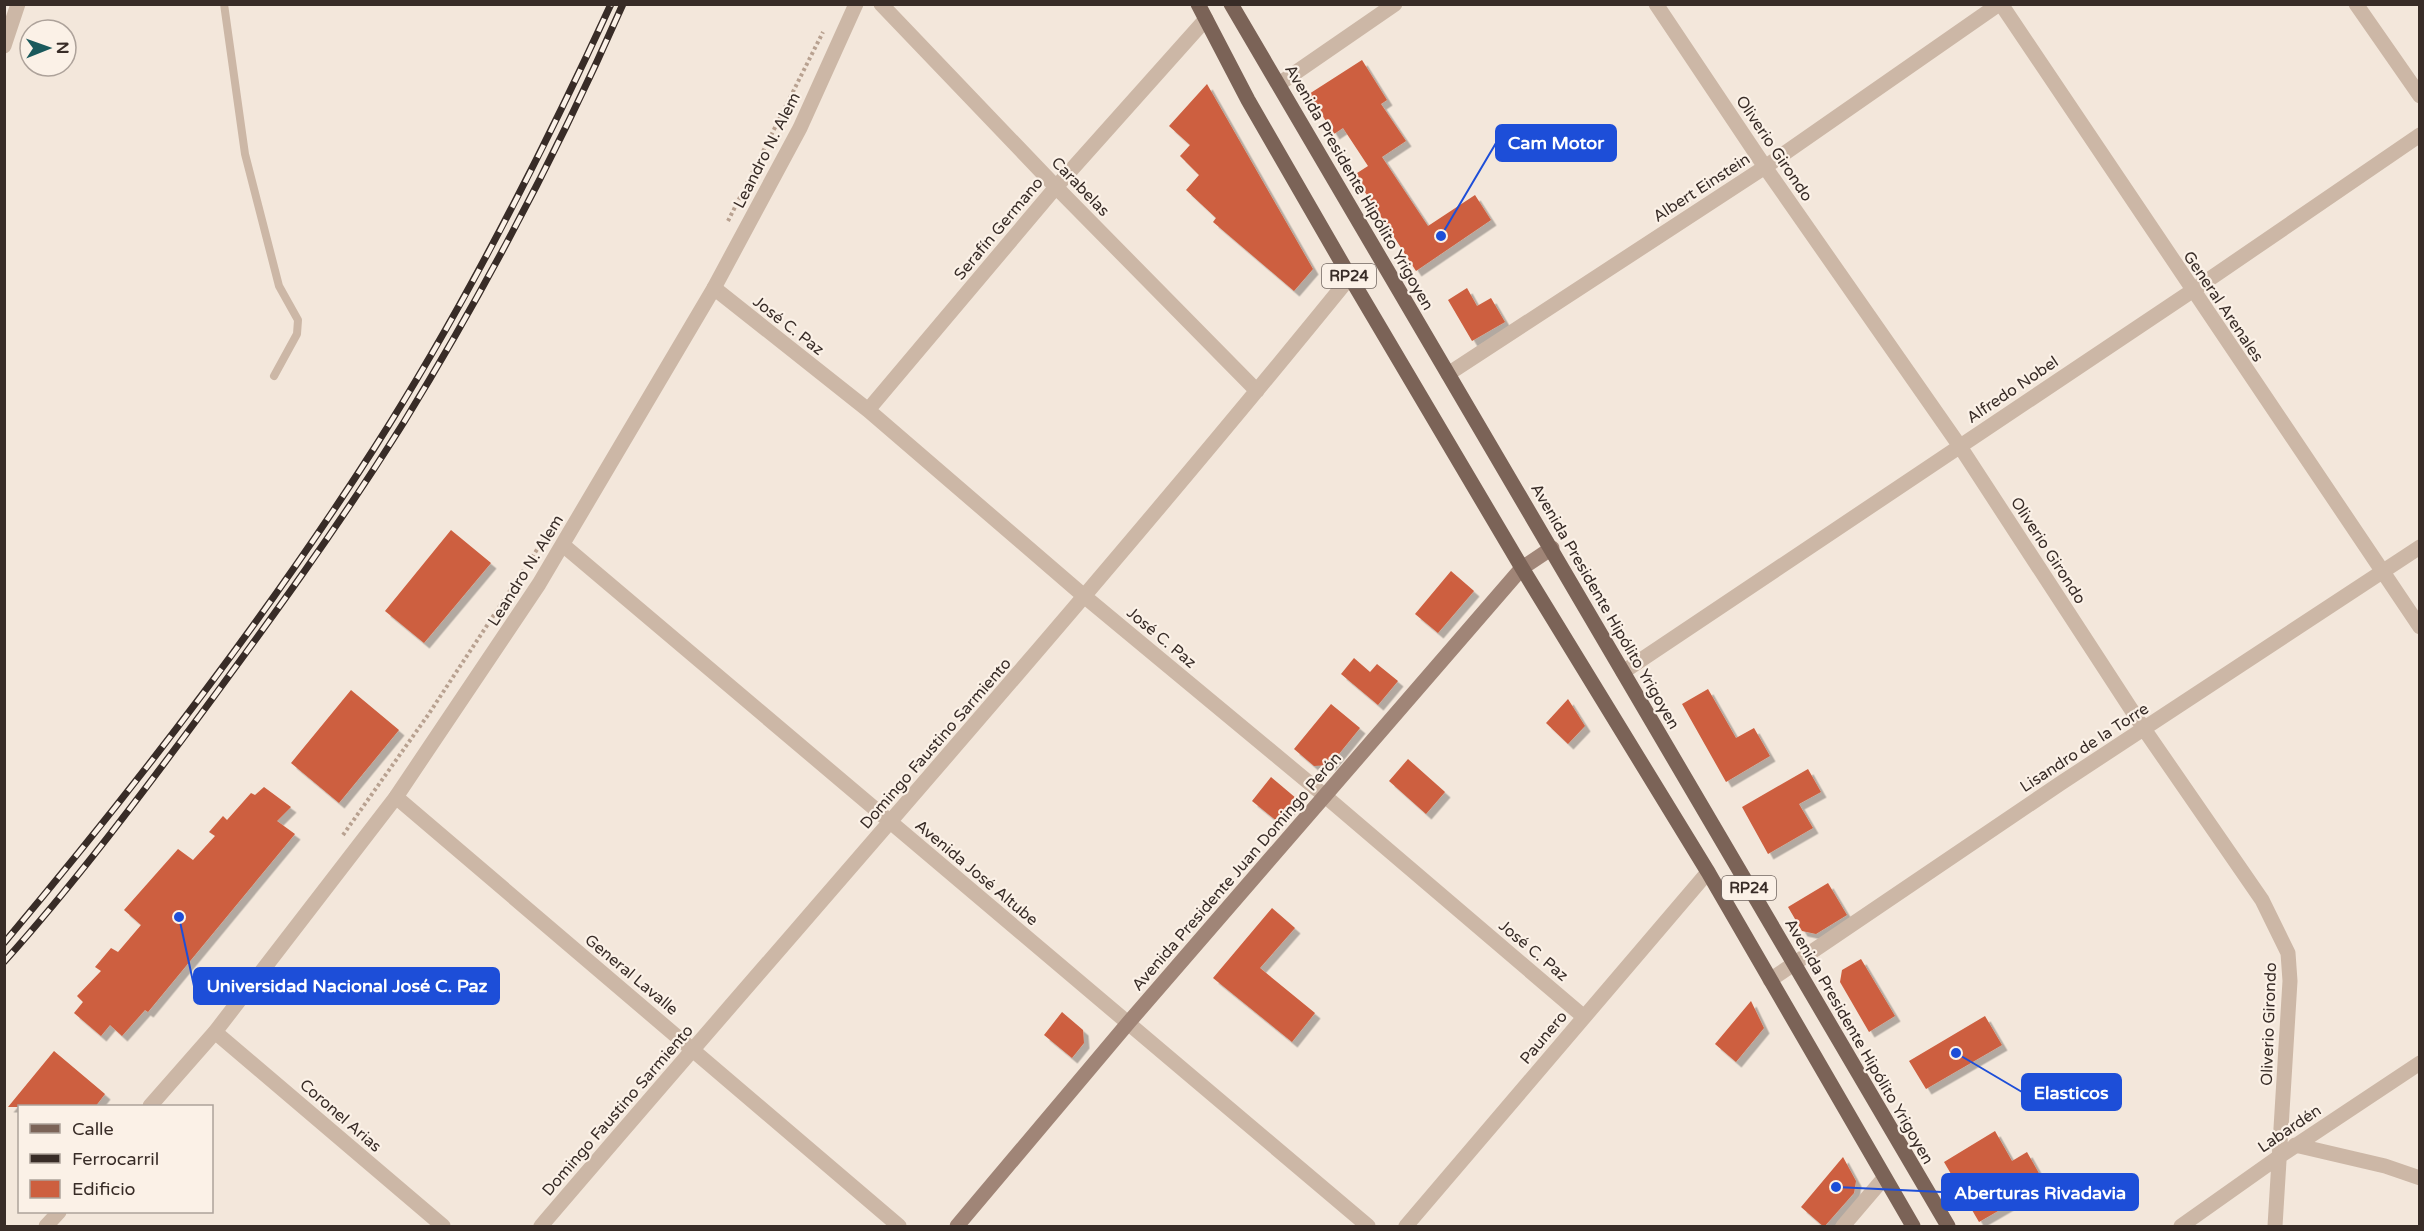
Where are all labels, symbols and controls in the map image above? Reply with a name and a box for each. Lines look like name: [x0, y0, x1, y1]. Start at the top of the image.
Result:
north arrow: [18, 18, 78, 78]
text: N: [52, 41, 72, 54]
street label: Avenida Presidente Hipólito Yrigoyen: [1280, 61, 1438, 314]
street label: Leandro N. Alem: [729, 89, 805, 212]
street label: Oliverio Girondo: [1731, 92, 1817, 205]
callout: Cam Motor: [1496, 125, 1616, 161]
text: Cam Motor: [1508, 132, 1605, 154]
street label: Albert Einstein: [1649, 149, 1754, 227]
street label: Carabelas: [1047, 153, 1114, 221]
street label: Serafín Germano: [950, 173, 1048, 284]
street label: General Arenales: [2179, 247, 2268, 366]
road number: RP24: [1322, 264, 1376, 288]
street label: José C. Paz: [749, 292, 828, 360]
street label: Alfredo Nobel: [1963, 352, 2062, 428]
street label: Avenida Presidente Hipólito Yrigoyen: [1526, 480, 1684, 733]
street label: Oliverio Girondo: [2006, 493, 2090, 608]
street label: Leandro N. Alem: [484, 511, 568, 630]
street label: José C. Paz: [1122, 603, 1200, 673]
street label: Domingo Faustino Sarmiento: [856, 654, 1016, 833]
street label: Lisandro de la Torre: [2016, 699, 2153, 797]
street label: Avenida Presidente Juan Domingo Perón: [1128, 748, 1346, 995]
street label: Avenida José Altube: [911, 815, 1042, 930]
road number: RP24: [1722, 876, 1776, 900]
street label: Avenida Presidente Hipólito Yrigoyen: [1780, 915, 1938, 1168]
street label: José C. Paz: [1494, 916, 1572, 986]
street label: General Lavalle: [581, 930, 682, 1020]
street label: Oliverio Girondo: [2257, 962, 2281, 1086]
callout: Universidad Nacional José C. Paz: [194, 968, 499, 1004]
text: Universidad Nacional José C. Paz: [206, 975, 488, 997]
street label: Paunero: [1516, 1007, 1572, 1068]
street label: Domingo Faustino Sarmiento: [538, 1021, 698, 1200]
callout: Elasticos: [2022, 1074, 2121, 1110]
street label: Coronel Arias: [295, 1075, 385, 1157]
text: Elasticos: [2033, 1082, 2109, 1104]
street label: Labardén: [2254, 1100, 2325, 1157]
legend: [18, 1105, 213, 1213]
text: Calle: [72, 1118, 114, 1140]
text: Ferrocarril: [72, 1148, 159, 1170]
callout: Aberturas Rivadavia: [1942, 1174, 2138, 1210]
text: Edificio: [72, 1178, 136, 1200]
text: Aberturas Rivadavia: [1954, 1182, 2126, 1204]

